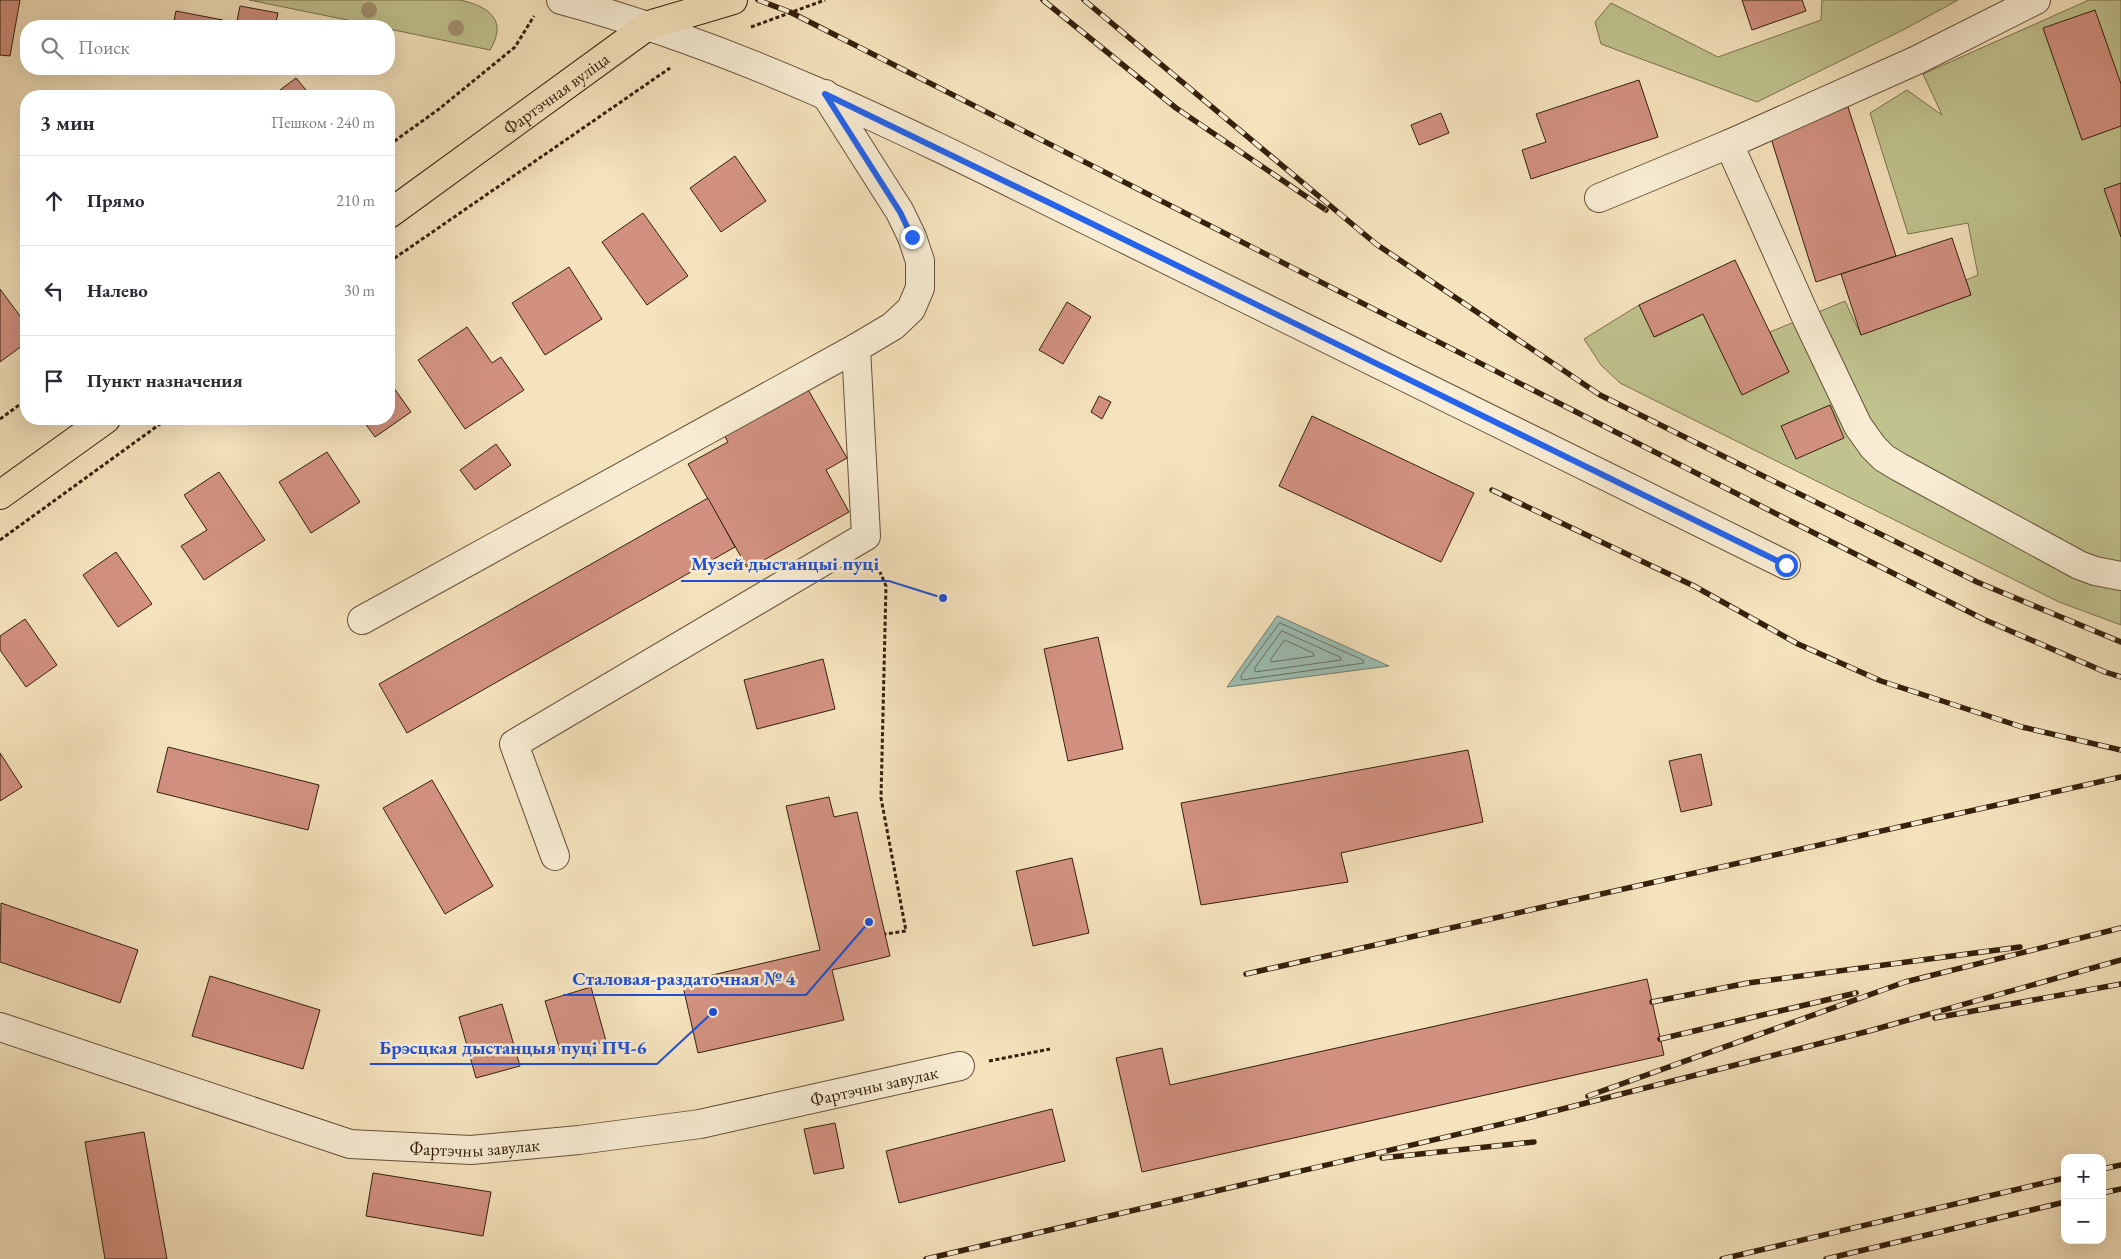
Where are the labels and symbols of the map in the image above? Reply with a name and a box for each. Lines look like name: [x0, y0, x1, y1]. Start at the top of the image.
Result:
street label: Фартэчная вуліца: [498, 46, 614, 139]
route end: [901, 226, 924, 249]
callout: Музей дыстанцыі пуці: [681, 547, 889, 581]
text: Музей дыстанцыі пуці: [691, 551, 879, 576]
route start: [1775, 554, 1798, 577]
callout: Сталовая-раздаточная № 4: [563, 961, 806, 995]
text: Сталовая-раздаточная № 4: [572, 966, 797, 991]
callout: Брэсцкая дыстанцыя пуці ПЧ-6: [370, 1030, 657, 1064]
text: Брэсцкая дыстанцыя пуці ПЧ-6: [379, 1035, 647, 1060]
street label: Фартэчны завулак: [808, 1060, 941, 1111]
street label: Фартэчны завулак: [409, 1132, 541, 1162]

